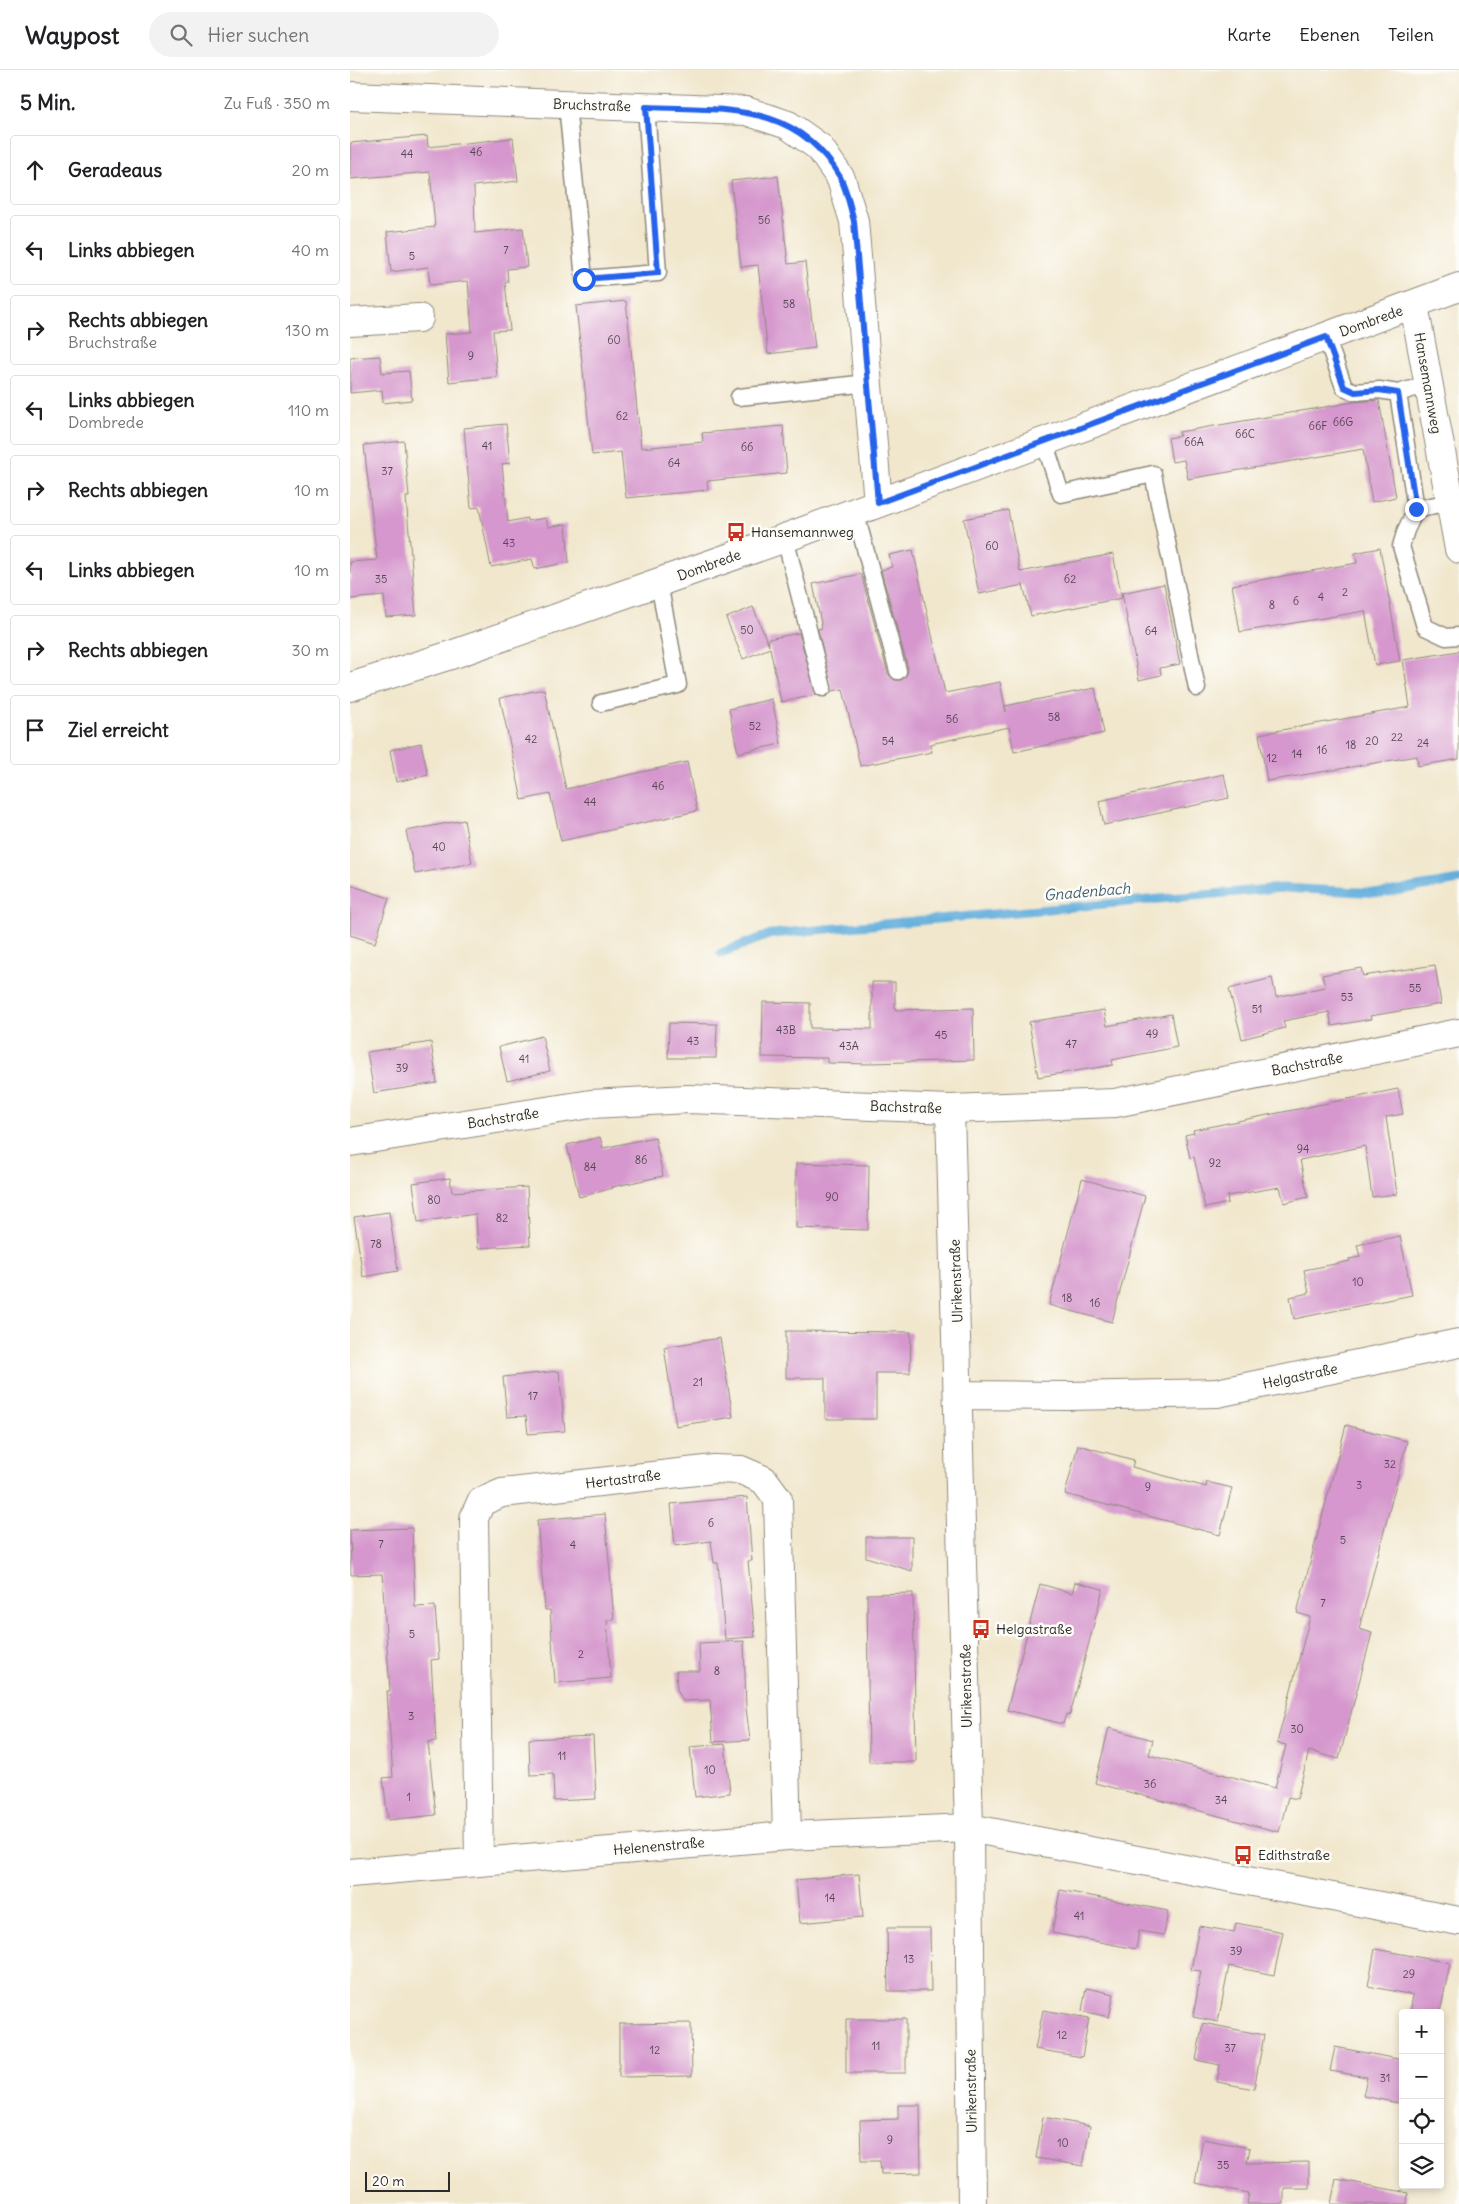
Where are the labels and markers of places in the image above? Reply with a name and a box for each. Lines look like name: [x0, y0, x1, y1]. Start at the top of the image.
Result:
bus stop icon: Hansemannweg: [725, 521, 747, 543]
place label: Hansemannweg: [751, 523, 854, 541]
bus stop icon: Helgastraße: [970, 1618, 992, 1640]
place label: Helgastraße: [996, 1620, 1072, 1638]
bus stop icon: Edithstraße: [1232, 1844, 1254, 1866]
place label: Edithstraße: [1258, 1846, 1330, 1864]

